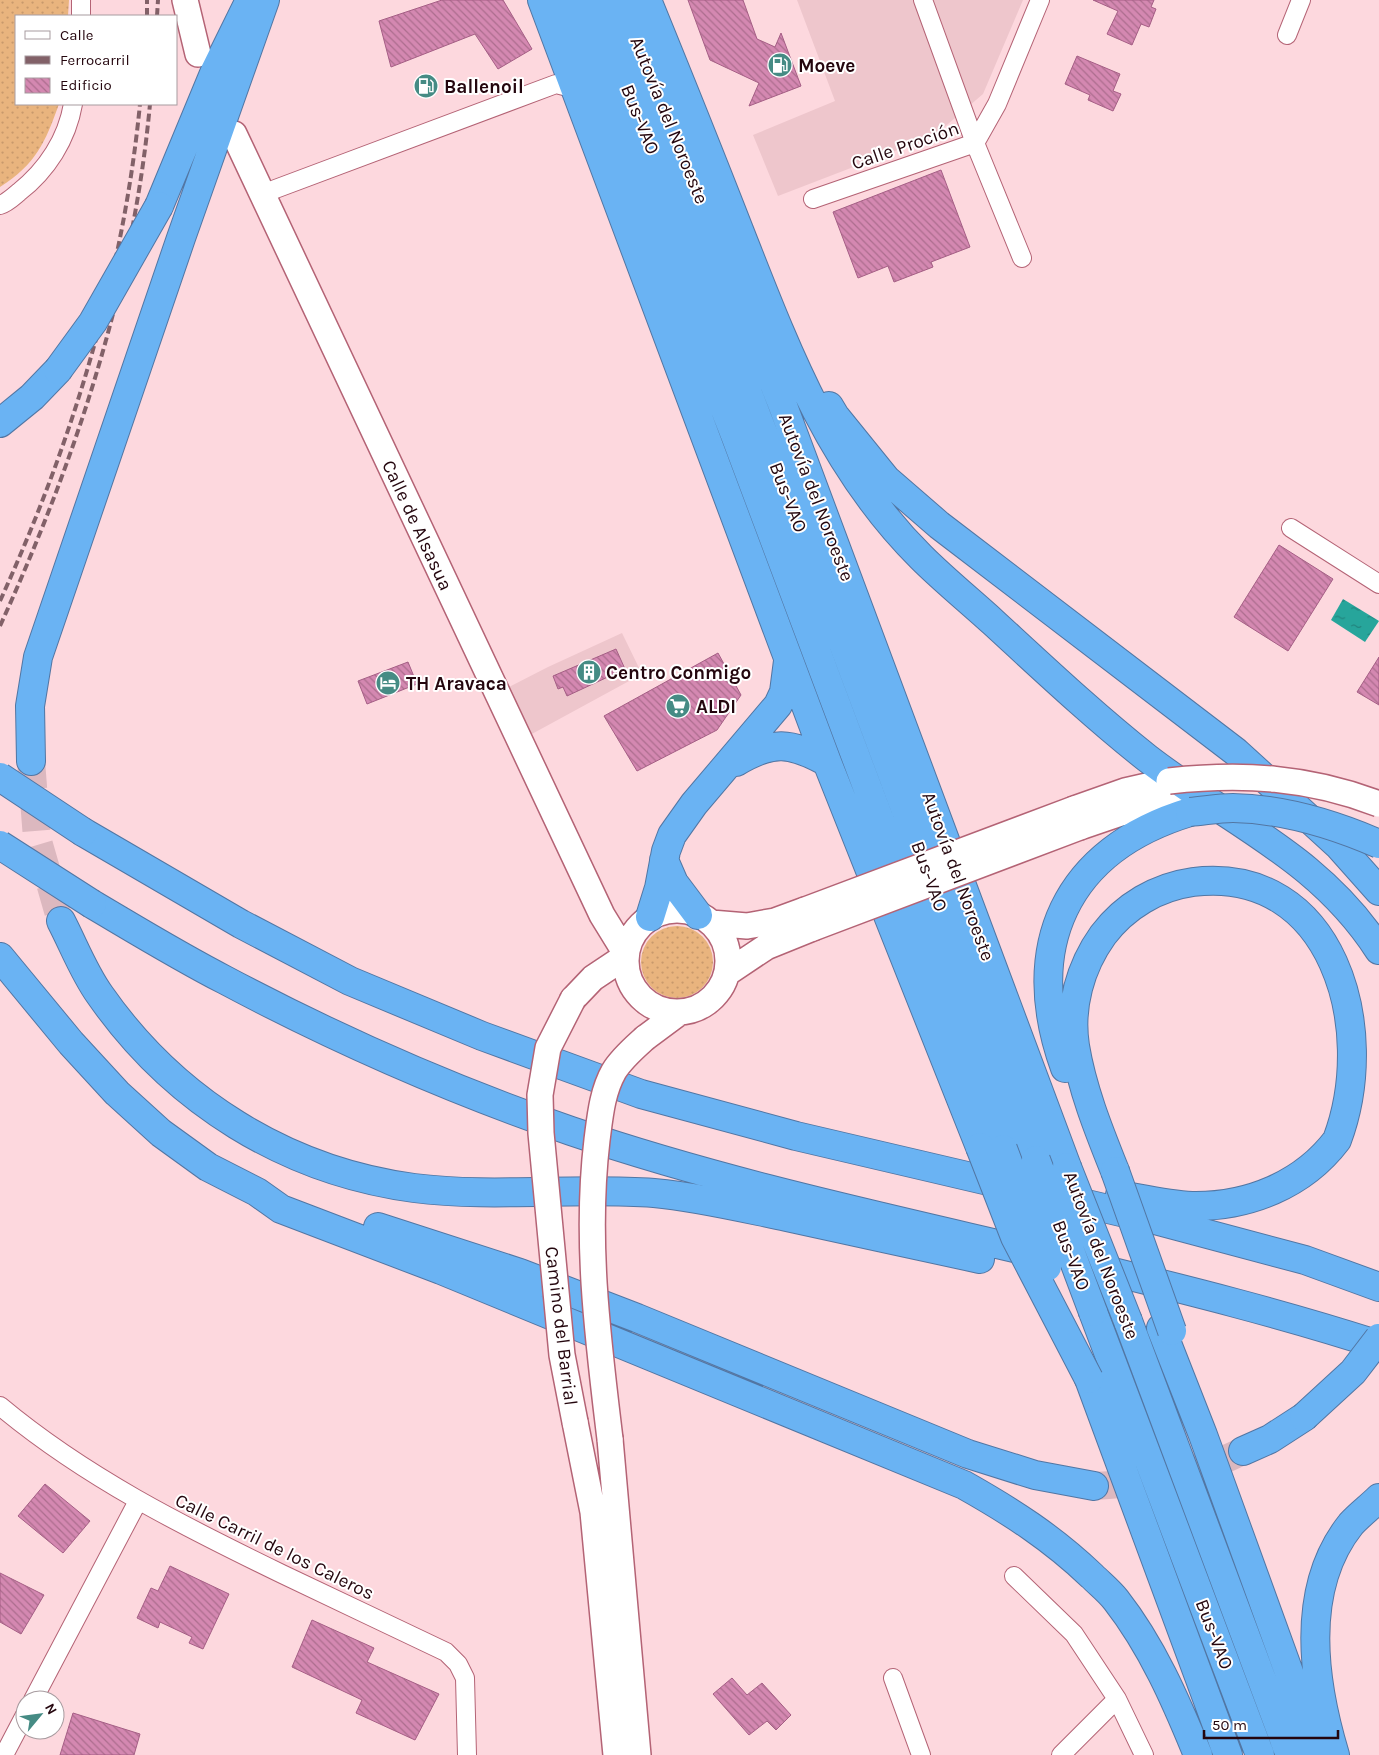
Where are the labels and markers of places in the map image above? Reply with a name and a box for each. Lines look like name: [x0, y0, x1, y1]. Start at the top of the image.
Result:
fuel station icon: Moeve: [767, 52, 793, 78]
place label: Moeve: [798, 55, 855, 77]
fuel station icon: Ballenoil: [413, 73, 439, 99]
place label: Ballenoil: [444, 76, 524, 98]
building icon: Centro Conmigo: [576, 659, 602, 685]
place label: Centro Conmigo: [606, 662, 751, 684]
hotel icon: TH Aravaca: [375, 670, 401, 696]
place label: TH Aravaca: [406, 673, 507, 695]
supermarket icon: ALDI: [665, 693, 691, 719]
place label: ALDI: [696, 696, 736, 718]

